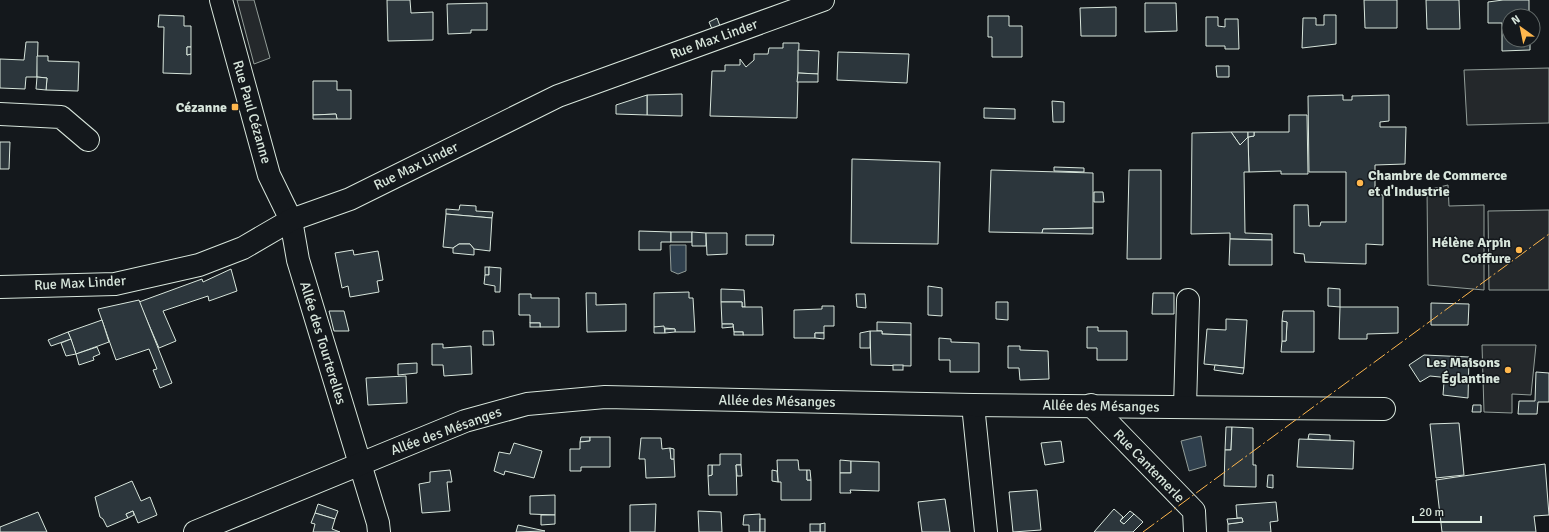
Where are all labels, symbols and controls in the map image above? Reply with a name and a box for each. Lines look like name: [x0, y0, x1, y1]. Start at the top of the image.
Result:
north arrow: [1501, 8, 1541, 48]
text: N: [1509, 12, 1523, 28]
street label: Rue Max Linder: [668, 15, 761, 63]
street label: Rue Paul Cézanne: [229, 59, 275, 165]
place label: Cézanne: [176, 99, 227, 116]
marker: Cézanne: [230, 102, 240, 112]
street label: Rue Max Linder: [371, 138, 462, 194]
place label: Chambre de Commerce et d'Industrie: [1368, 167, 1507, 200]
marker: Chambre de Commerce et d'Industrie: [1355, 178, 1365, 188]
place label: Hélène Arpin Coiffure: [1432, 234, 1511, 267]
marker: Hélène Arpin Coiffure: [1514, 245, 1524, 255]
street label: Rue Max Linder: [34, 272, 127, 294]
street label: Allée des Tourterelles: [296, 279, 350, 407]
place label: Les Maisons Églantine: [1426, 354, 1500, 387]
marker: Les Maisons Églantine: [1503, 365, 1513, 375]
street label: Allée des Mésanges: [718, 391, 836, 411]
street label: Allée des Mésanges: [1042, 396, 1160, 416]
street label: Allée des Mésanges: [388, 403, 504, 459]
street label: Rue Cantemerle: [1110, 426, 1188, 506]
scale bar: [1413, 498, 1481, 524]
text: 20 m: [1419, 505, 1444, 520]

